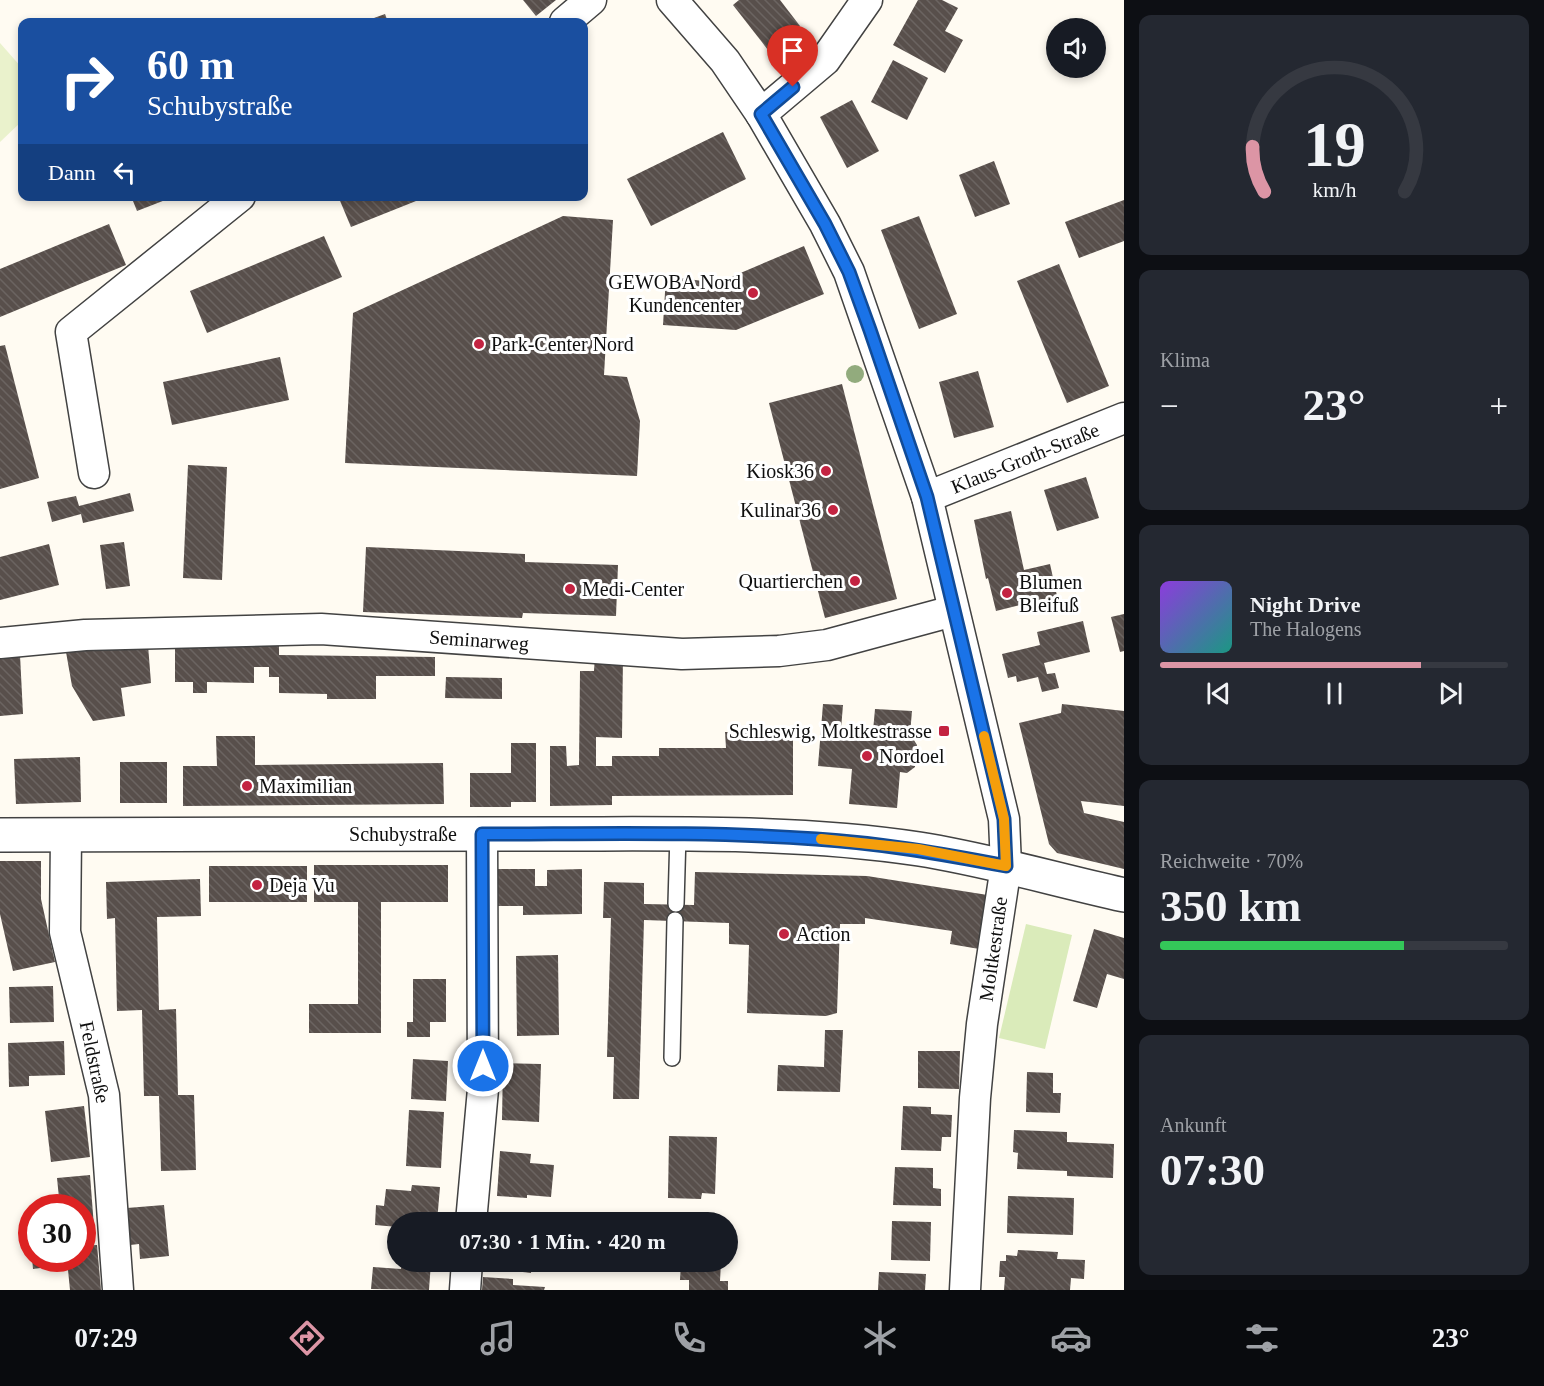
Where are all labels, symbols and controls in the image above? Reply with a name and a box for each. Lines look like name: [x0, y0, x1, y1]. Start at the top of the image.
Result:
map controls: [1046, 18, 1106, 78]
button: sound: [1046, 18, 1106, 78]
pin: [767, 25, 818, 87]
icon: arrive: [776, 34, 809, 67]
icon: right: [48, 42, 126, 120]
text: 60 m: [147, 42, 235, 88]
text: Schubystraße: [147, 91, 292, 121]
text: 19: [1303, 110, 1365, 179]
icon: left: [108, 156, 141, 189]
text: Dann: [48, 160, 96, 185]
text: km/h: [1312, 178, 1356, 202]
place label: GEWOBA Nord Kundencenter: [608, 271, 741, 316]
marker: GEWOBA Nord Kundencenter: [746, 286, 760, 300]
place label: Park-Center Nord: [491, 333, 634, 355]
marker: Park-Center Nord: [472, 337, 486, 351]
text: Klima: [1160, 349, 1210, 371]
text: 23°: [1303, 380, 1366, 430]
text: −: [1160, 388, 1179, 424]
text: +: [1489, 388, 1508, 424]
street label: Klaus-Groth-Straße: [948, 418, 1102, 498]
place label: Kiosk36: [746, 460, 814, 482]
marker: Kiosk36: [819, 464, 833, 478]
place label: Kulinar36: [740, 499, 821, 521]
marker: Kulinar36: [826, 503, 840, 517]
place label: Quartierchen: [739, 570, 843, 592]
place label: Blumen Bleifuß: [1019, 571, 1082, 616]
marker: Quartierchen: [848, 574, 862, 588]
place label: Medi-Center: [582, 578, 685, 600]
marker: Medi-Center: [563, 582, 577, 596]
marker: Blumen Bleifuß: [1000, 586, 1014, 600]
text: Night Drive: [1250, 592, 1361, 617]
text: The Halogens: [1250, 618, 1362, 640]
street label: Seminarweg: [428, 626, 530, 655]
icon: previous: [1202, 677, 1235, 710]
icon: pause: [1318, 677, 1351, 710]
icon: next: [1434, 677, 1467, 710]
place label: Schleswig, Moltkestrasse: [729, 720, 932, 743]
marker: Schleswig, Moltkestrasse: [937, 724, 951, 738]
place label: Nordoel: [879, 745, 945, 767]
marker: Nordoel: [860, 749, 874, 763]
place label: Maximilian: [259, 775, 352, 797]
marker: Maximilian: [240, 779, 254, 793]
street label: Schubystraße: [349, 823, 457, 846]
text: Reichweite · 70%: [1160, 850, 1303, 872]
place label: Deja Vu: [269, 874, 335, 897]
marker: Deja Vu: [250, 878, 264, 892]
text: 350 km: [1160, 881, 1301, 931]
street label: Moltkestraße: [975, 895, 1011, 1003]
place label: Action: [796, 923, 850, 945]
marker: Action: [777, 927, 791, 941]
street label: Feldstraße: [76, 1019, 114, 1105]
position arrow: [451, 1034, 515, 1098]
text: Ankunft: [1160, 1114, 1227, 1136]
text: 07:30: [1160, 1145, 1265, 1195]
speed limit sign: 30: [18, 1194, 96, 1272]
text: 07:30 · 1 Min. · 420 m: [460, 1229, 665, 1254]
icon: directions: [286, 1317, 328, 1359]
icon: music: [477, 1317, 519, 1359]
icon: phone: [668, 1317, 710, 1359]
icon: climate: [859, 1317, 901, 1359]
icon: car: [1050, 1317, 1092, 1359]
icon: filters: [1241, 1317, 1283, 1359]
text: 07:29: [74, 1323, 137, 1353]
text: 23°: [1432, 1323, 1469, 1353]

